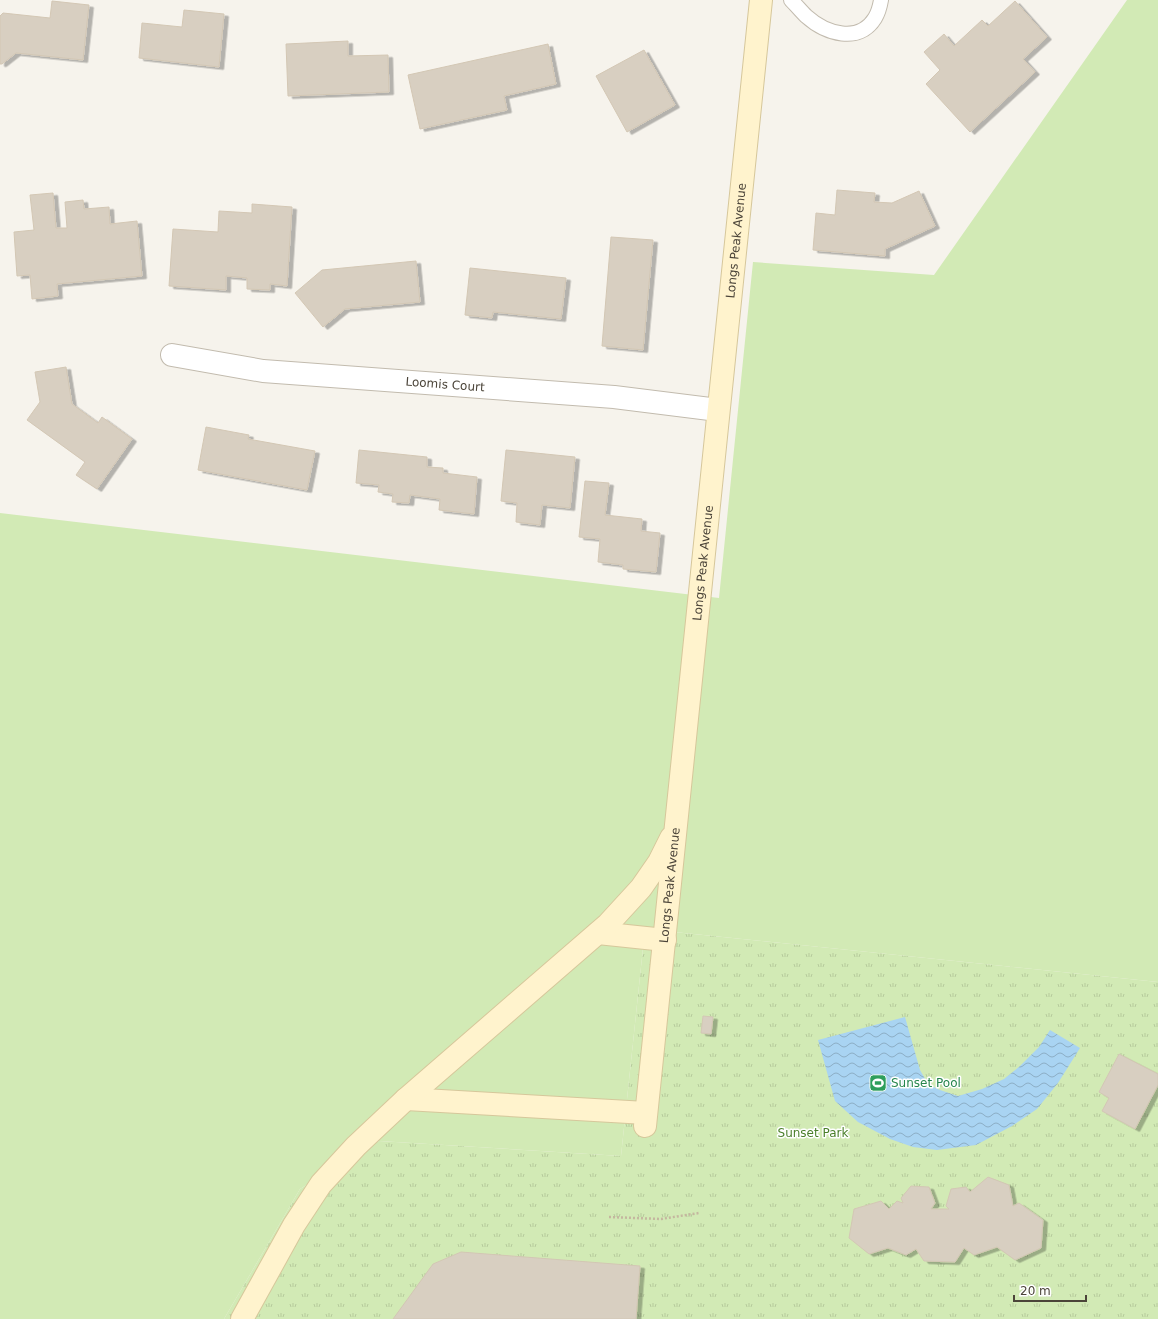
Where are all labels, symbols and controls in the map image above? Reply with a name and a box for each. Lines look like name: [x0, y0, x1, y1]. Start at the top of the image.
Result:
street label: Longs Peak Avenue: [723, 182, 749, 299]
street label: Loomis Court: [405, 375, 485, 394]
street label: Longs Peak Avenue: [690, 505, 716, 621]
street label: Longs Peak Avenue: [657, 827, 683, 944]
sports icon: Sunset Pool: [868, 1073, 888, 1093]
place label: Sunset Pool: [891, 1076, 961, 1090]
park label: Sunset Park: [778, 1126, 849, 1140]
scale bar: [1014, 1277, 1086, 1303]
text: 20 m: [1020, 1284, 1051, 1298]

